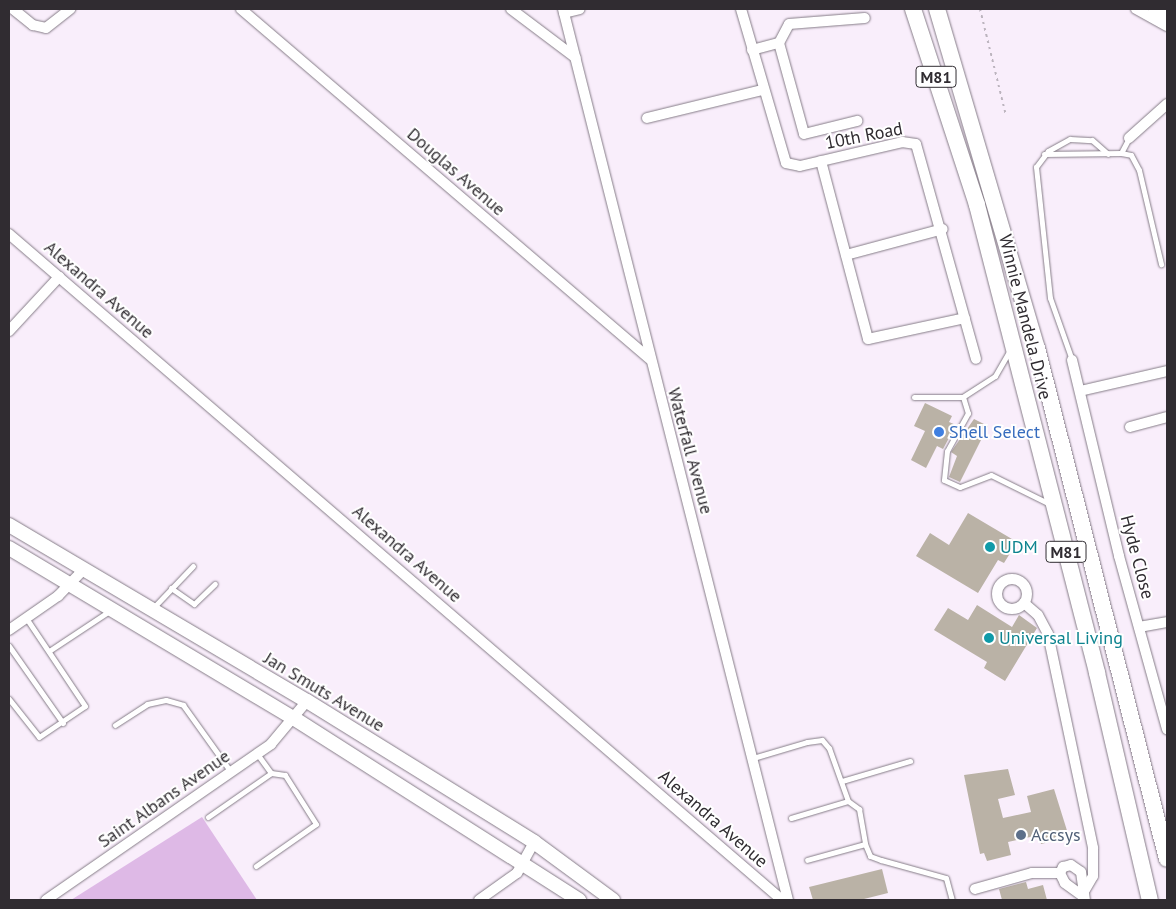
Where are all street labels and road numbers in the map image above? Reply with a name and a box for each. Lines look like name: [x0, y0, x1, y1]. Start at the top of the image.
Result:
road number: M81: [915, 64, 957, 90]
street label: 10th Road: [823, 118, 905, 154]
street label: Douglas Avenue: [402, 123, 510, 221]
street label: Winnie Mandela Drive: [994, 232, 1056, 402]
street label: Alexandra Avenue: [40, 236, 158, 344]
street label: Waterfall Avenue: [663, 385, 717, 517]
street label: Alexandra Avenue: [348, 500, 466, 608]
street label: Hyde Close: [1115, 513, 1159, 601]
road number: M81: [1045, 538, 1087, 566]
street label: Jan Smuts Avenue: [260, 647, 388, 737]
street label: Saint Albans Avenue: [94, 745, 234, 853]
street label: Alexandra Avenue: [654, 765, 772, 873]

